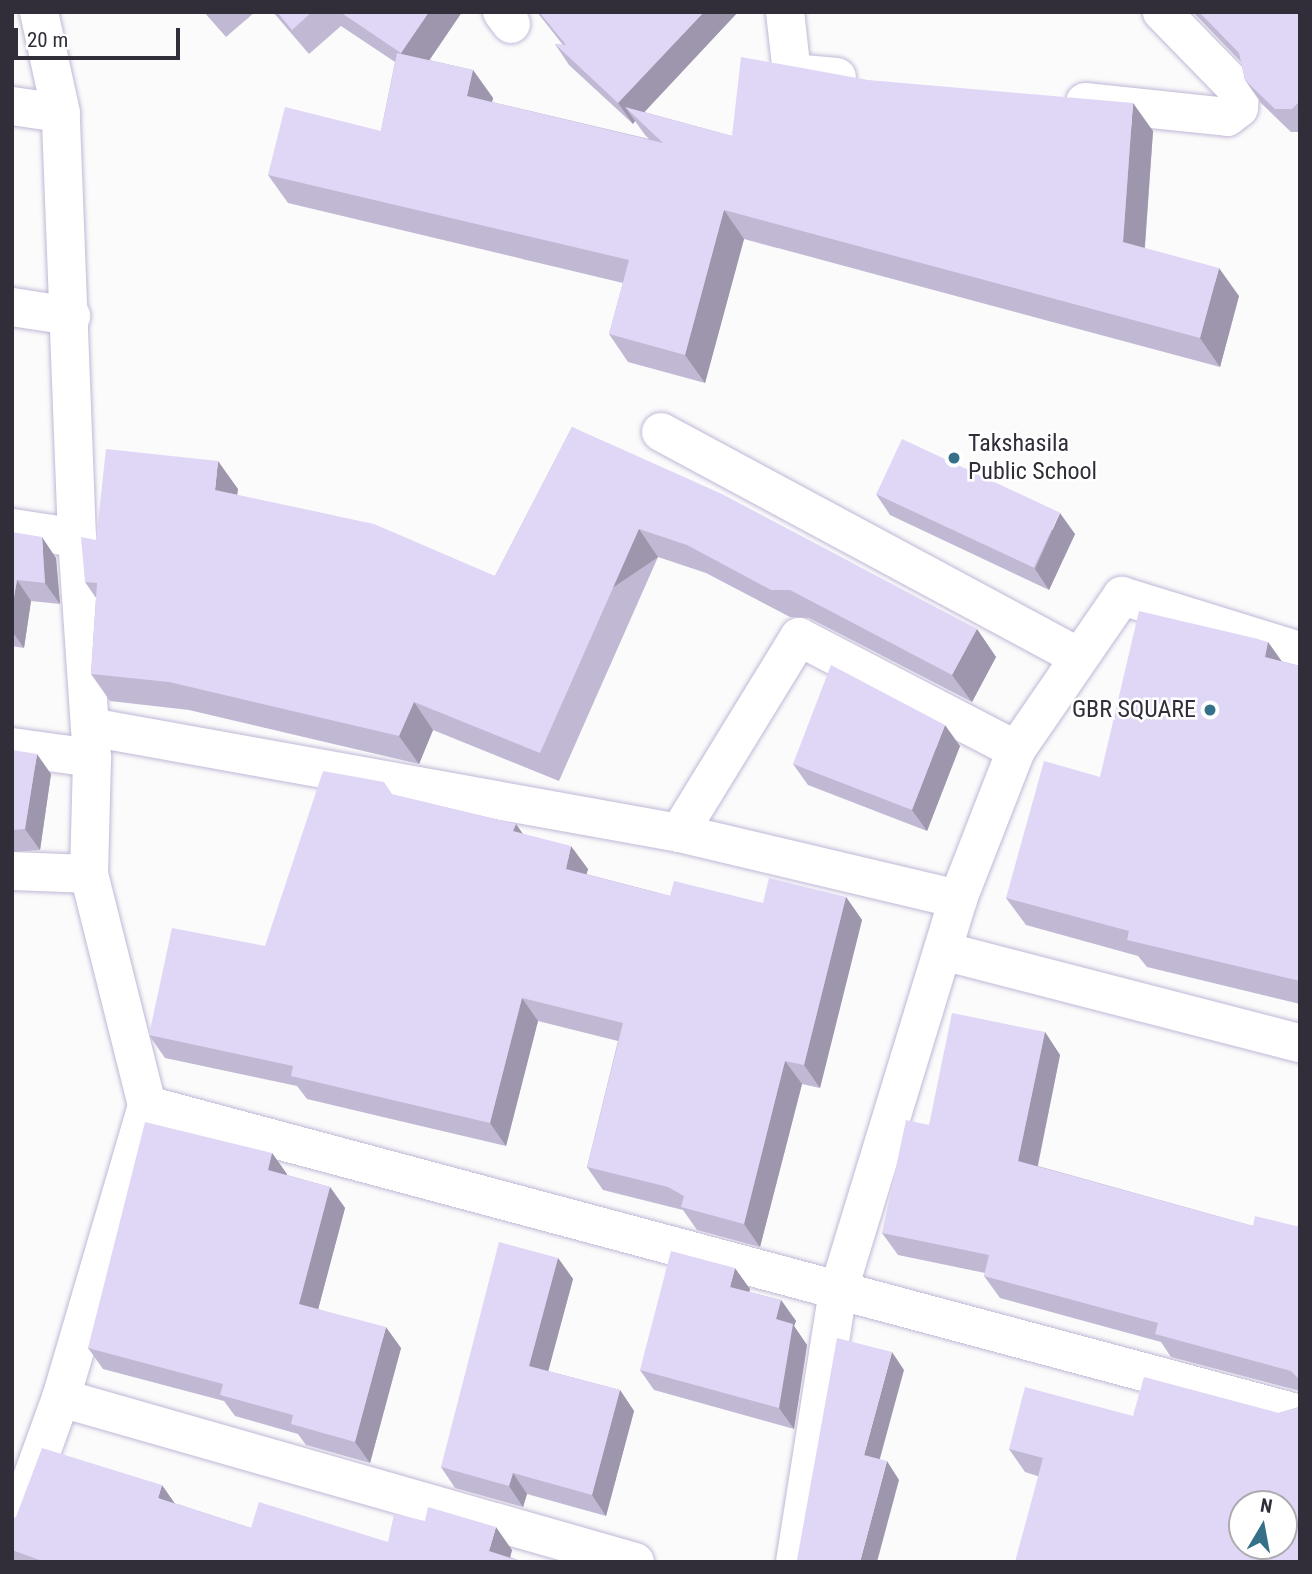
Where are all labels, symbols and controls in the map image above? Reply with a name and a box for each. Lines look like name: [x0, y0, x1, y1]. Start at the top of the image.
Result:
scale bar: [18, 14, 184, 58]
text: 20 m: [27, 28, 68, 52]
place label: Takshasila Public School: [968, 430, 1097, 486]
marker: Takshasila Public School: [946, 450, 962, 466]
place label: GBR SQUARE: [1072, 696, 1196, 724]
marker: GBR SQUARE: [1202, 702, 1218, 718]
north arrow: [1228, 1490, 1298, 1560]
text: N: [1259, 1493, 1274, 1518]

